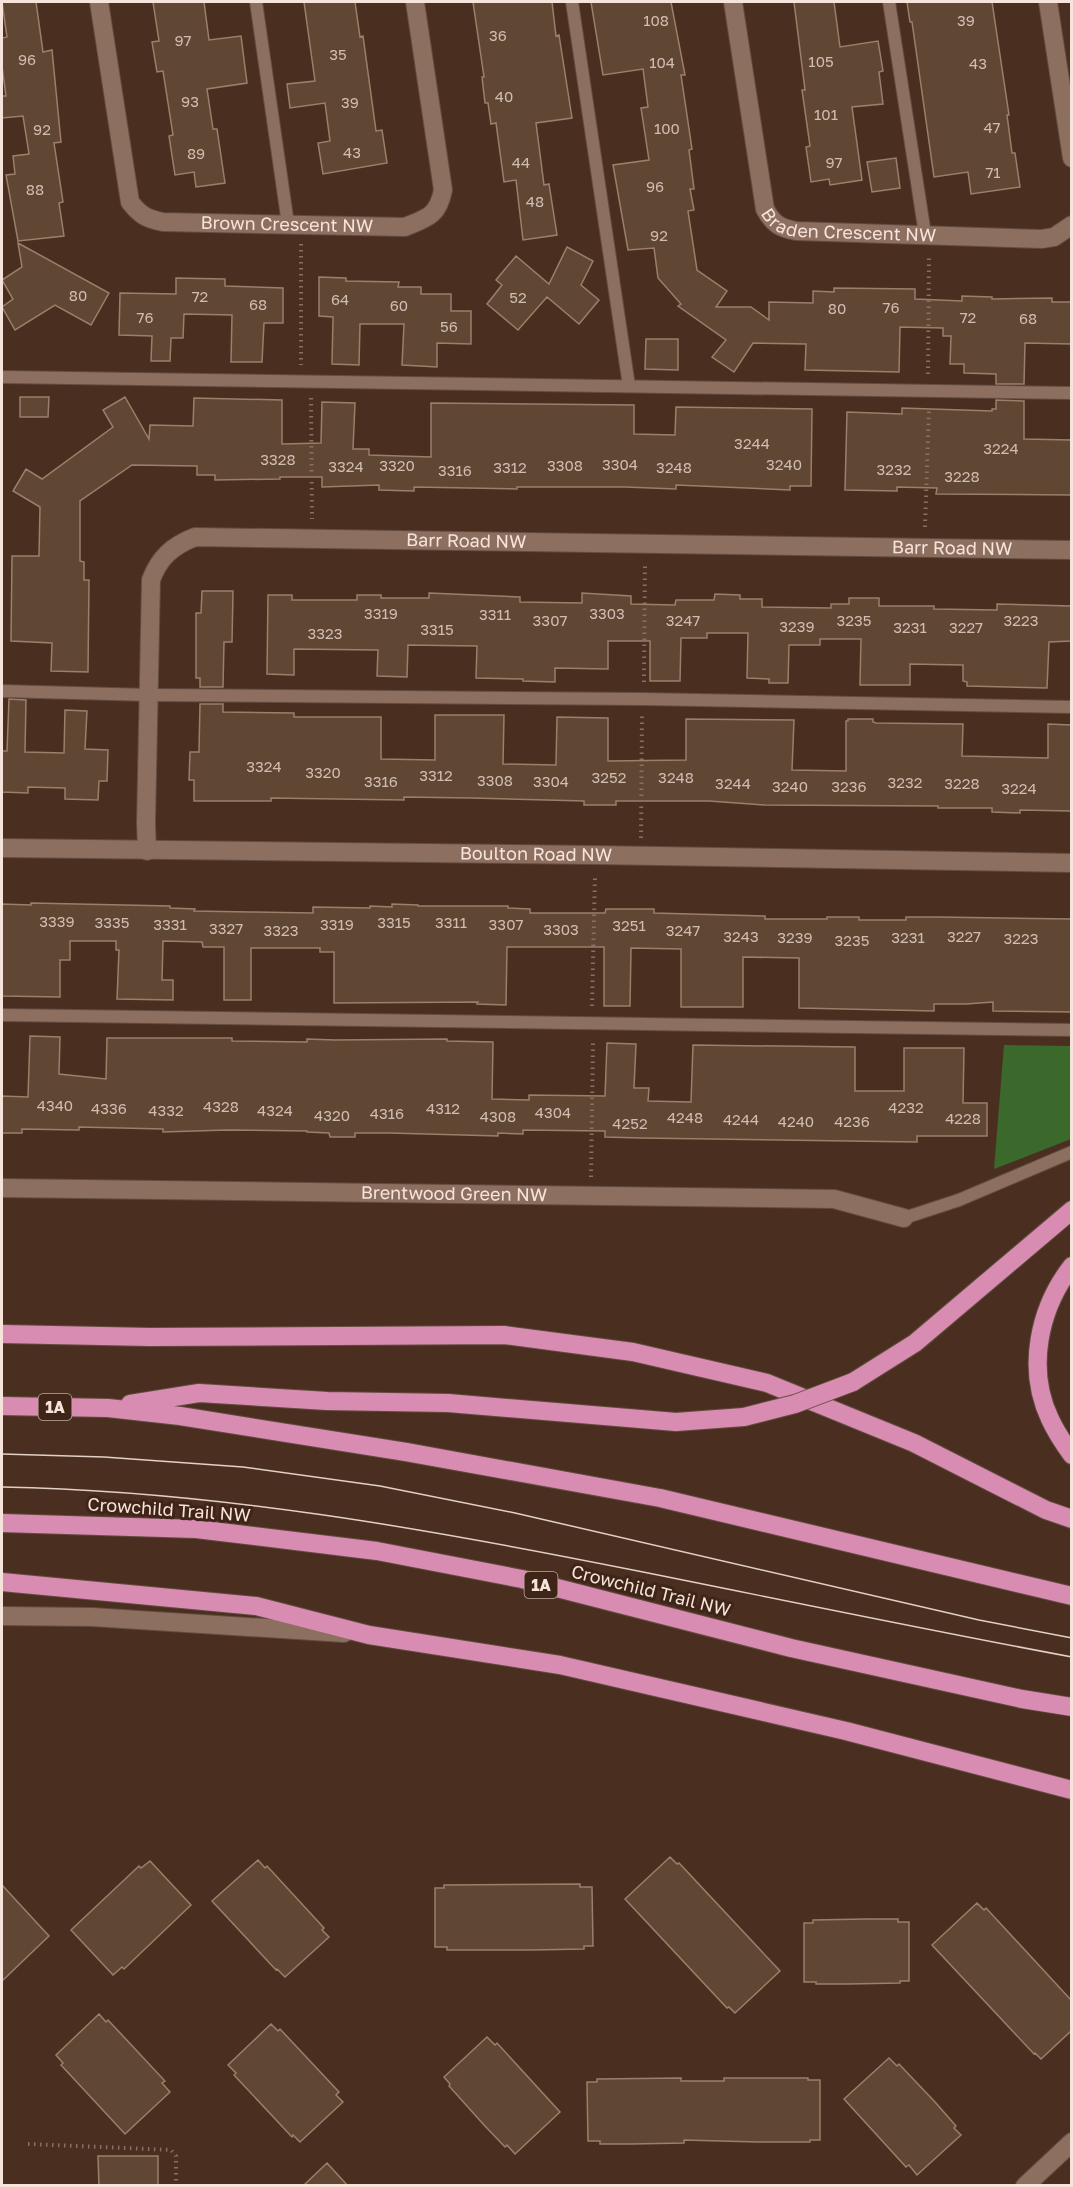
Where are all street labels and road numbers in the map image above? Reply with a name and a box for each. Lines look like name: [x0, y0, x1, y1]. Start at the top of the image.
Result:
street label: Braden Crescent NW: [757, 203, 937, 246]
street label: Brown Crescent NW: [200, 211, 373, 236]
street label: Barr Road NW: [406, 528, 527, 552]
street label: Barr Road NW: [892, 535, 1012, 559]
street label: Boulton Road NW: [460, 841, 612, 865]
street label: Brentwood Green NW: [361, 1181, 547, 1205]
road number: 1A: [38, 1394, 72, 1420]
street label: Crowchild Trail NW: [87, 1492, 251, 1526]
street label: Crowchild Trail NW: [569, 1560, 733, 1620]
road number: 1A: [524, 1572, 558, 1598]

